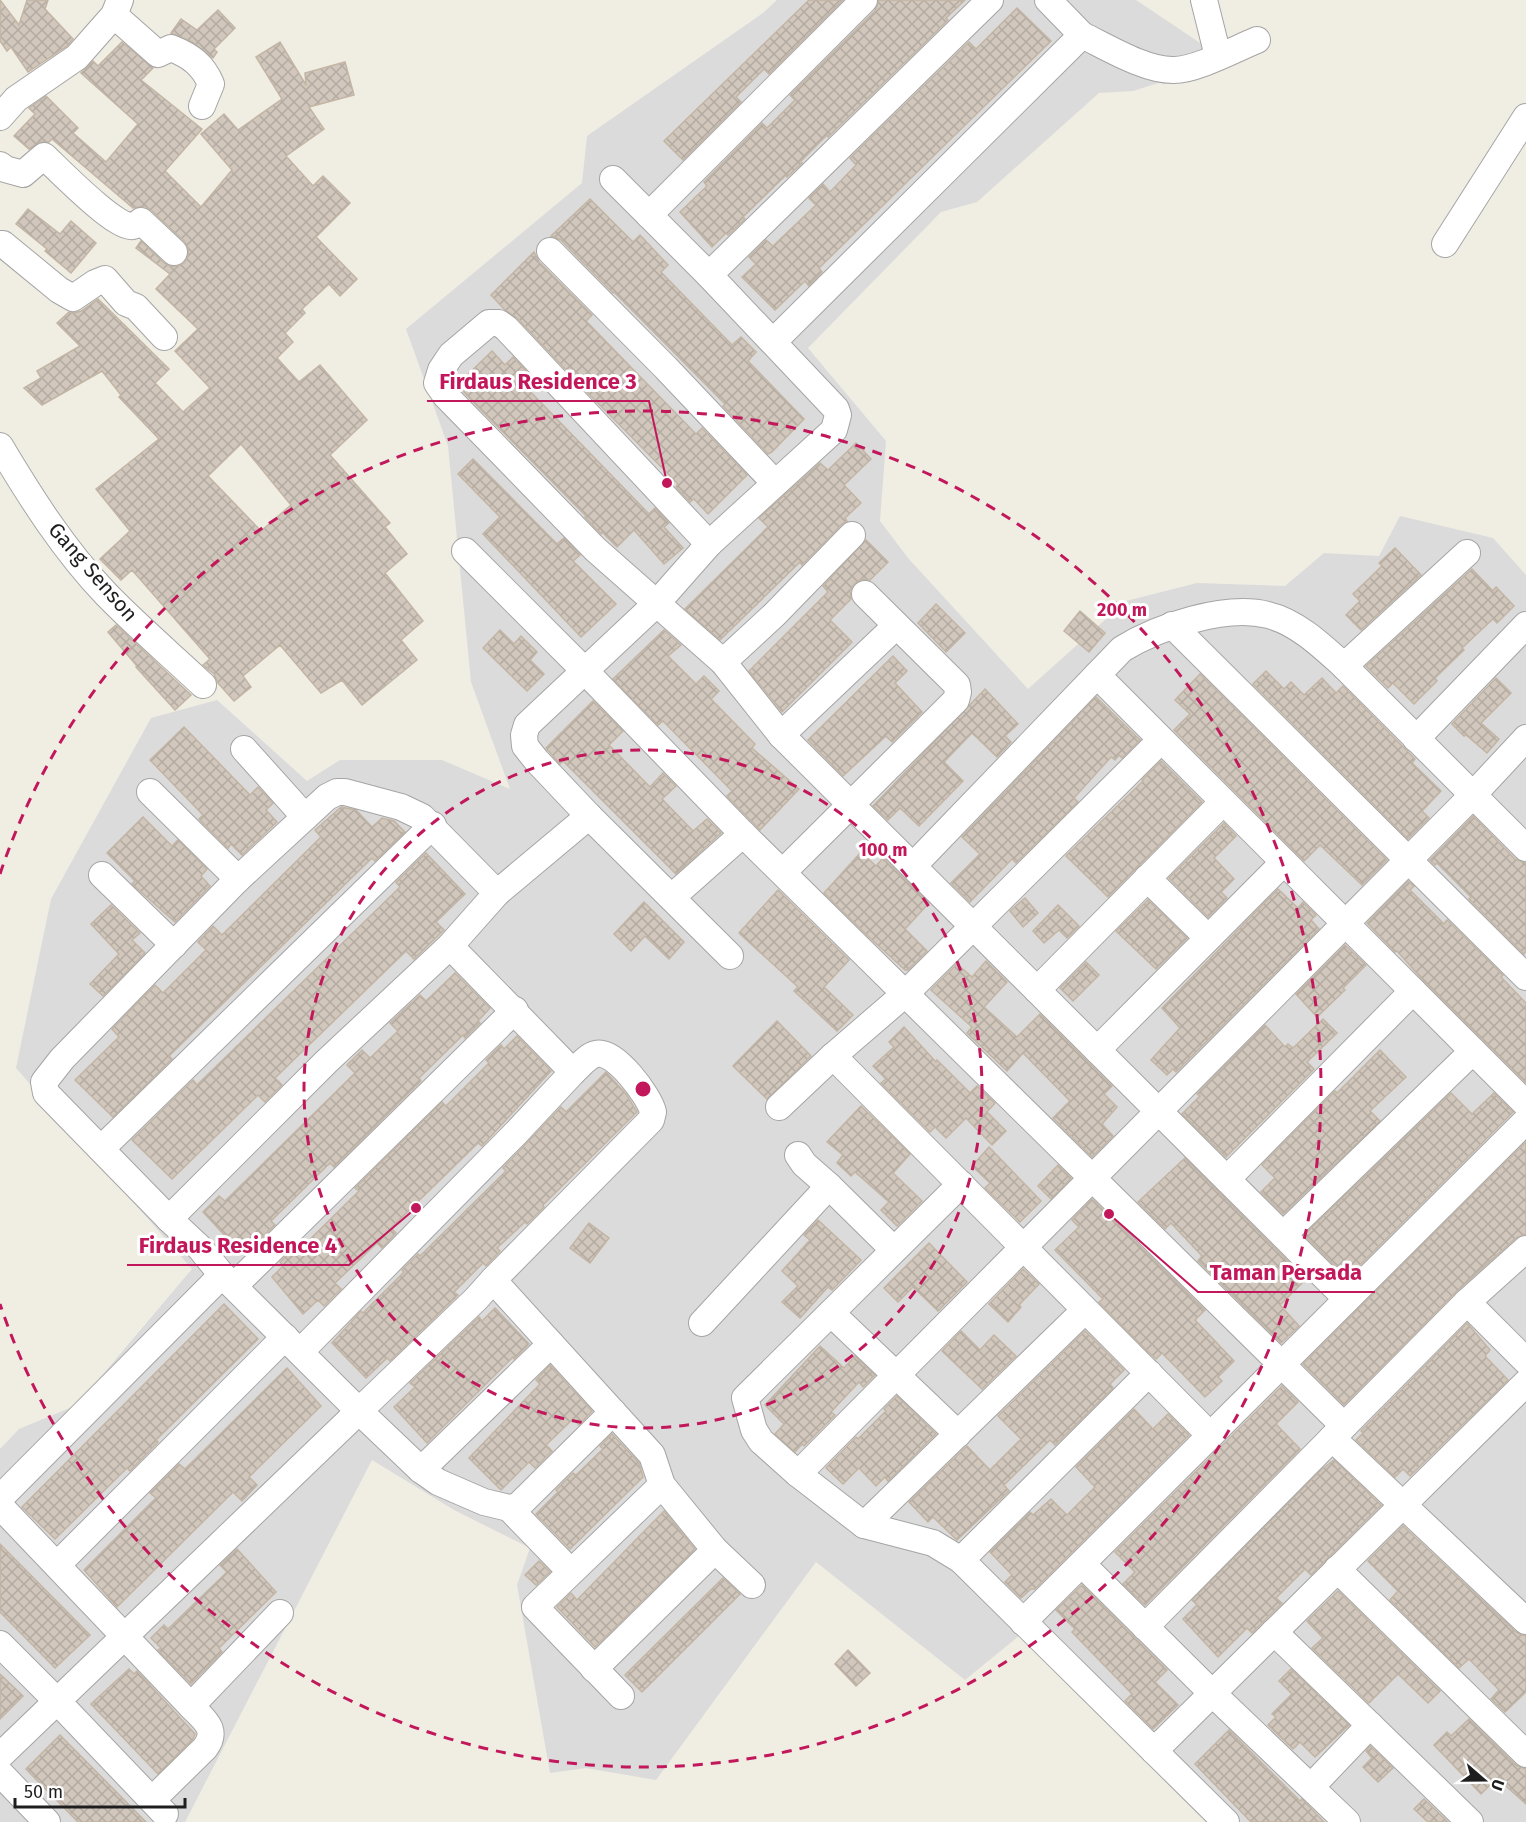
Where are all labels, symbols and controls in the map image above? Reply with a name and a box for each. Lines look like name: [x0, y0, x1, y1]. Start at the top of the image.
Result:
callout: Firdaus Residence 3: [427, 361, 649, 401]
text: Firdaus Residence 3: [439, 368, 637, 395]
street label: Gang Senson: [43, 517, 143, 627]
text: 200 m: [1097, 599, 1147, 621]
text: 100 m: [859, 839, 907, 861]
centre of rings: [633, 1079, 653, 1099]
callout: Firdaus Residence 4: [127, 1225, 349, 1265]
text: Firdaus Residence 4: [139, 1232, 337, 1259]
callout: Taman Persada: [1198, 1252, 1375, 1292]
text: Taman Persada: [1210, 1259, 1362, 1286]
north arrow: [1454, 1750, 1514, 1810]
scale bar: [15, 1771, 184, 1809]
text: U: [1487, 1777, 1508, 1793]
text: 50 m: [24, 1781, 63, 1803]

